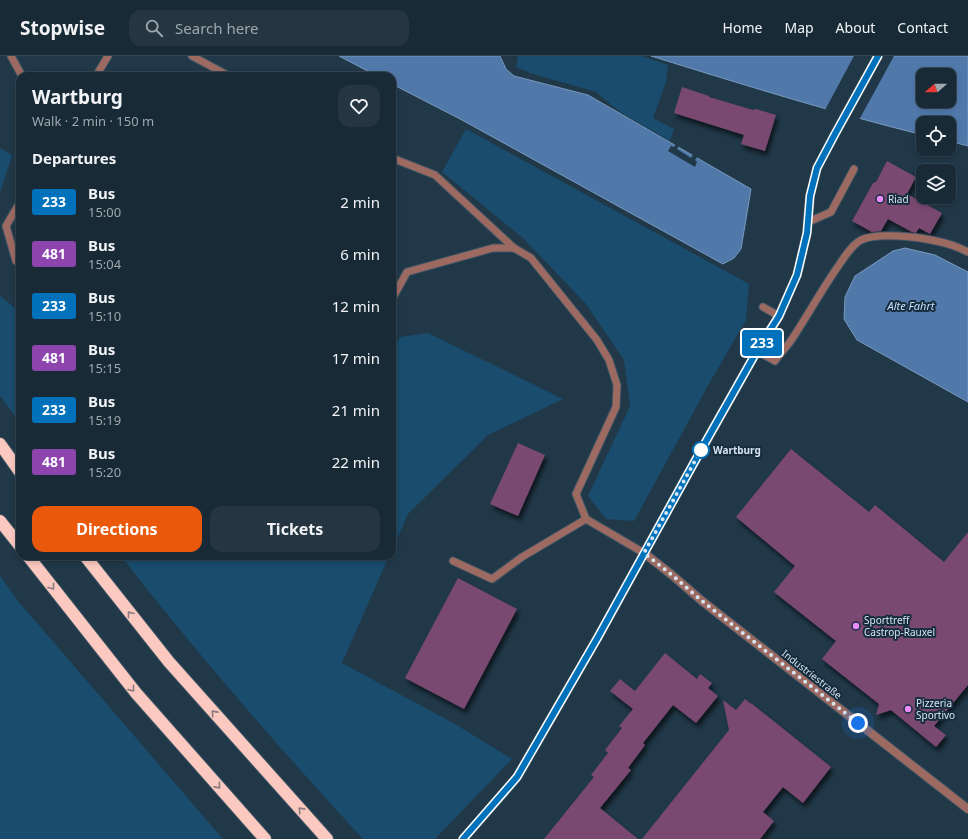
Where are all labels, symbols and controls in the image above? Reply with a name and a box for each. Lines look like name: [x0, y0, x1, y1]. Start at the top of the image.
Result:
search box: [129, 10, 409, 46]
text: Stopwise: [20, 15, 105, 41]
icon: search: [143, 17, 165, 39]
text: Search here: [175, 18, 259, 38]
text: Home: [723, 18, 762, 37]
text: Map: [784, 18, 814, 37]
text: About: [836, 18, 875, 37]
text: Contact: [897, 18, 948, 37]
north arrow: [916, 68, 956, 108]
map controls: [916, 68, 956, 204]
text: Wartburg: [32, 84, 123, 110]
button: heart: [338, 85, 380, 127]
text: Walk · 2 min · 150 m: [32, 112, 154, 130]
button: locate: [916, 116, 956, 156]
text: Departures: [32, 148, 116, 168]
button: layers: [916, 164, 956, 204]
text: Bus: [88, 183, 115, 203]
text: 233: [42, 192, 66, 211]
text: 2 min: [340, 192, 380, 212]
place label: Riad: [888, 192, 909, 206]
marker: Riad: [875, 194, 885, 204]
text: 15:00: [88, 203, 121, 221]
text: Bus: [88, 235, 115, 255]
text: 481: [42, 244, 66, 263]
text: 6 min: [340, 244, 380, 264]
text: 15:04: [88, 255, 121, 273]
text: Bus: [88, 287, 115, 307]
text: 233: [42, 296, 66, 315]
text: 12 min: [332, 296, 380, 316]
water label: Alte Fahrt: [887, 298, 935, 313]
text: 15:10: [88, 307, 121, 325]
line badge: 233: [739, 330, 785, 356]
text: 233: [750, 333, 774, 352]
text: Bus: [88, 339, 115, 359]
text: 481: [42, 348, 66, 367]
text: 17 min: [332, 348, 380, 368]
text: 15:15: [88, 359, 121, 377]
text: Bus: [88, 391, 115, 411]
text: 233: [42, 400, 66, 419]
text: 21 min: [332, 400, 380, 420]
text: 15:19: [88, 411, 121, 429]
marker: Wartburg: [692, 441, 710, 459]
text: Bus: [88, 443, 115, 463]
place label: Wartburg: [713, 443, 761, 457]
text: 481: [42, 452, 66, 471]
text: 22 min: [332, 452, 380, 472]
text: 15:20: [88, 463, 121, 481]
button: Directions: [32, 506, 202, 552]
button: Tickets: [210, 506, 380, 552]
one-way arrow: [47, 582, 54, 589]
one-way arrow: [128, 611, 135, 618]
place label: Sporttreff Castrop-Rauxel: [864, 613, 935, 639]
marker: Sporttreff Castrop-Rauxel: [851, 621, 861, 631]
street label: Industriestraße: [779, 646, 845, 702]
one-way arrow: [128, 684, 135, 691]
place label: Pizzeria Sportivo: [916, 696, 955, 722]
marker: Pizzeria Sportivo: [903, 704, 913, 714]
one-way arrow: [211, 710, 219, 718]
your location: [848, 713, 868, 733]
one-way arrow: [214, 781, 221, 789]
one-way arrow: [298, 807, 305, 815]

